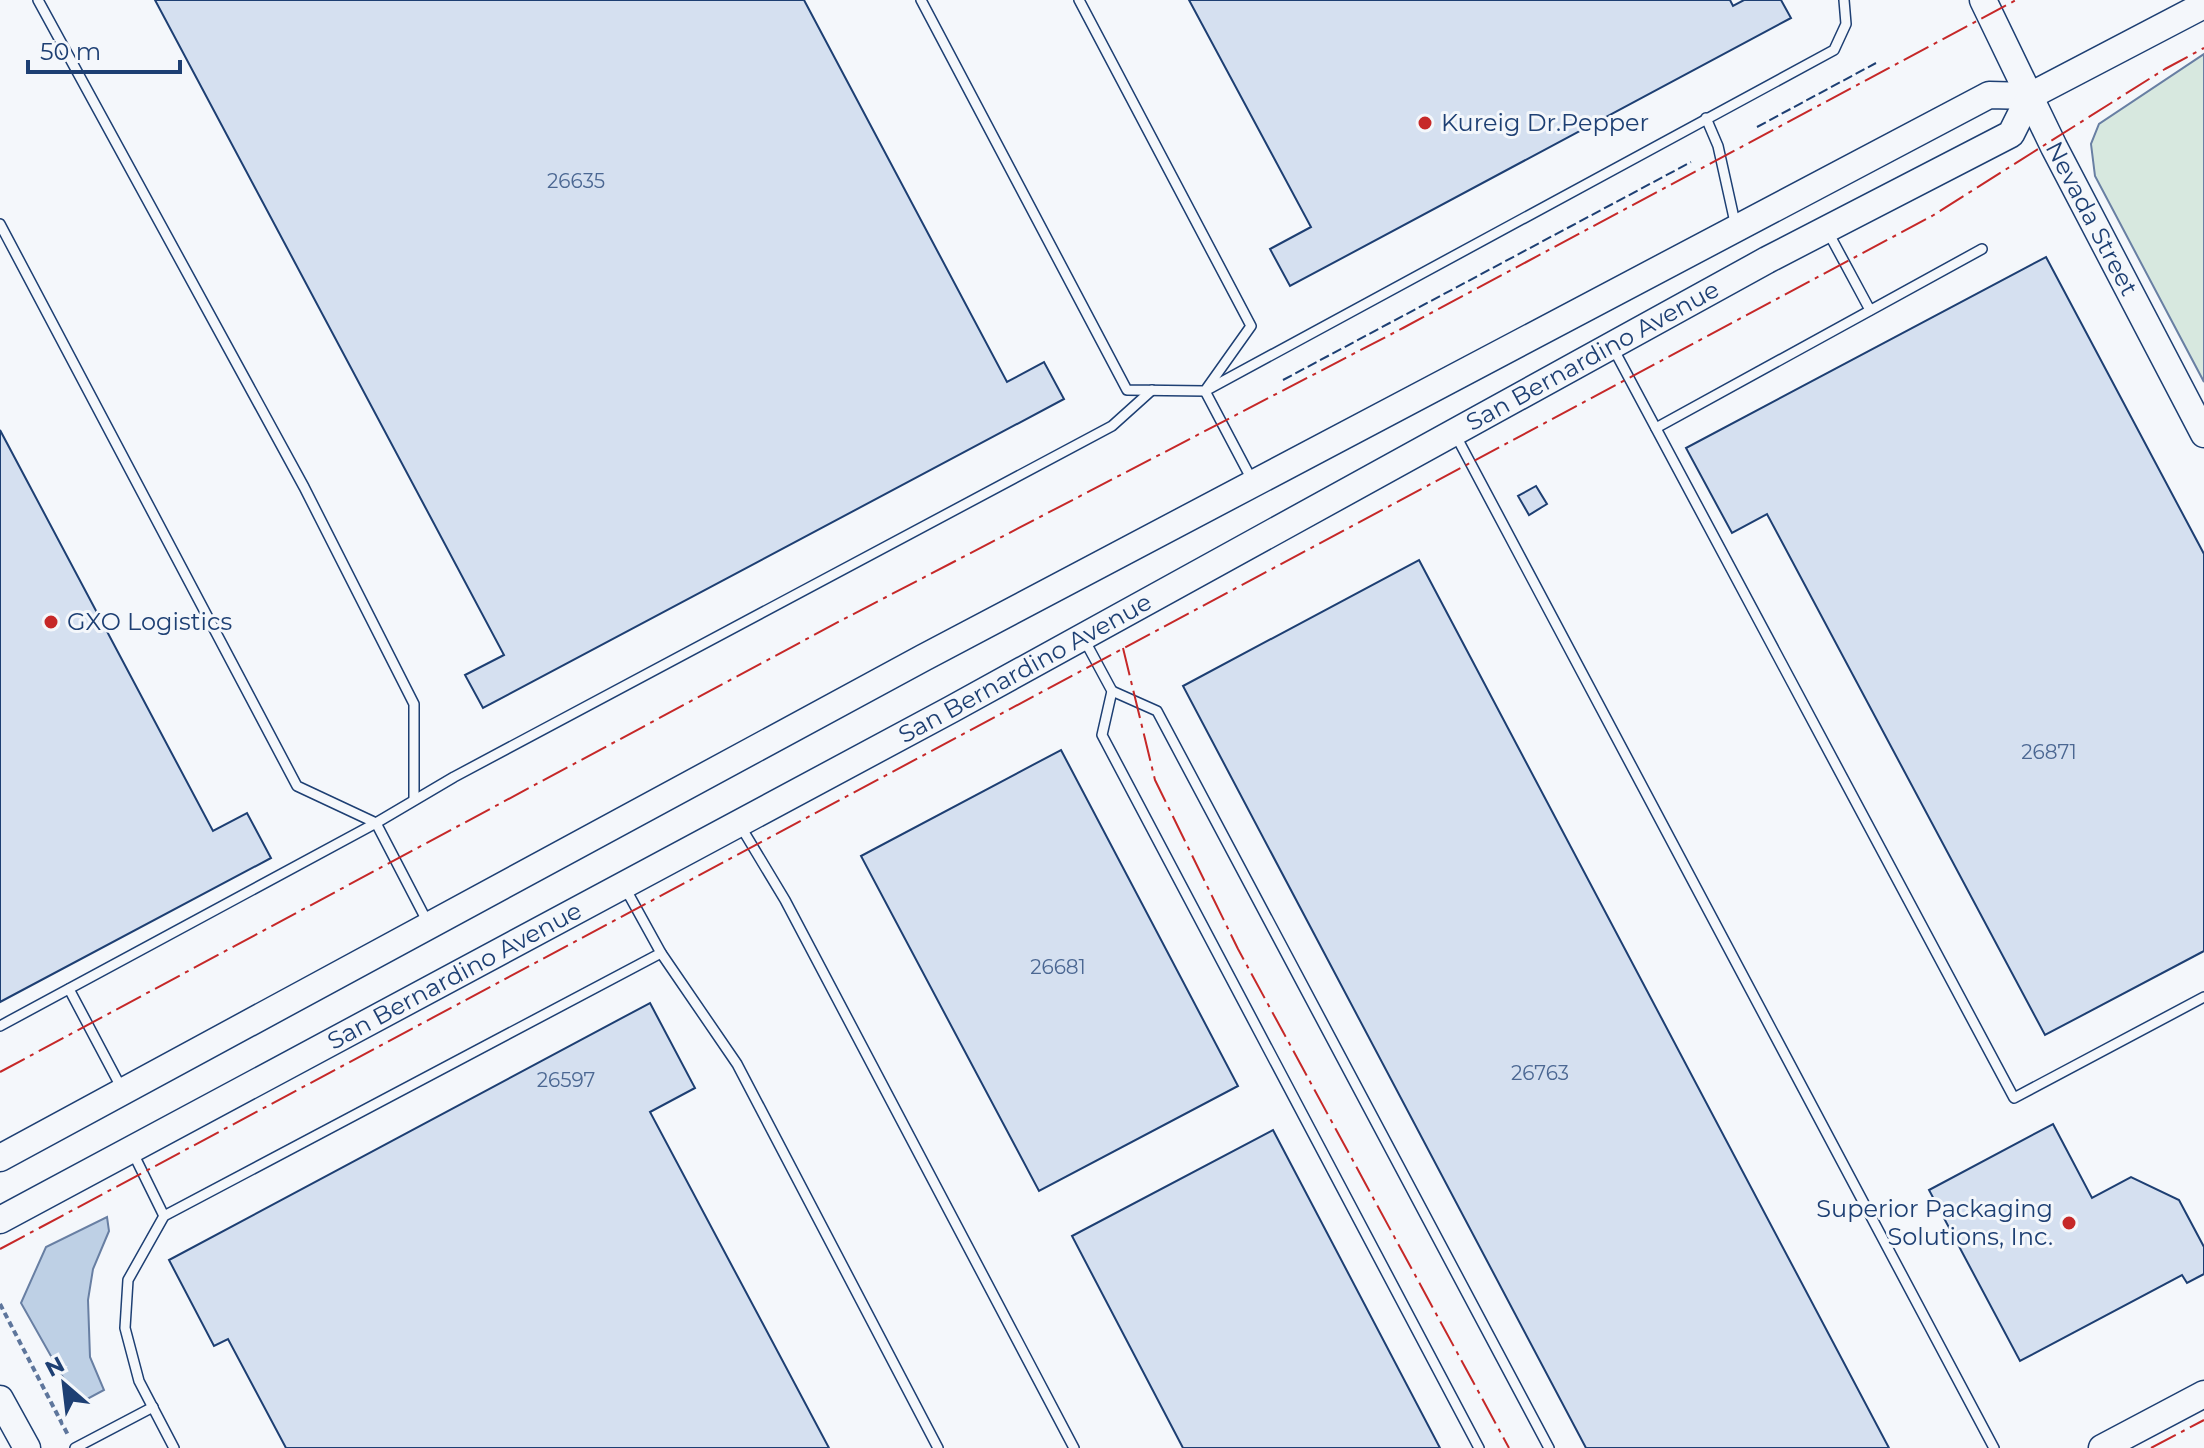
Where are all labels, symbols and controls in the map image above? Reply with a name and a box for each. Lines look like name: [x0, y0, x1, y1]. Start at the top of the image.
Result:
scale bar: [28, 24, 180, 74]
text: 50 m: [40, 37, 101, 66]
place label: Kureig Dr.Pepper: [1441, 108, 1649, 137]
marker: Kureig Dr.Pepper: [1416, 114, 1434, 132]
street label: Nevada Street: [2040, 136, 2144, 301]
house number: 26635: [547, 169, 605, 193]
street label: San Bernardino Avenue: [1461, 274, 1724, 437]
street label: San Bernardino Avenue: [893, 587, 1156, 749]
place label: GXO Logistics: [67, 607, 232, 636]
marker: GXO Logistics: [42, 613, 60, 631]
house number: 26871: [2021, 740, 2077, 764]
street label: San Bernardino Avenue: [322, 896, 586, 1056]
house number: 26681: [1030, 955, 1086, 979]
house number: 26763: [1511, 1061, 1569, 1085]
house number: 26597: [537, 1068, 595, 1092]
place label: Superior Packaging Solutions, Inc.: [1816, 1194, 2053, 1251]
marker: Superior Packaging Solutions, Inc.: [2060, 1214, 2078, 1232]
north arrow: [24, 1344, 104, 1424]
text: N: [41, 1351, 69, 1383]

